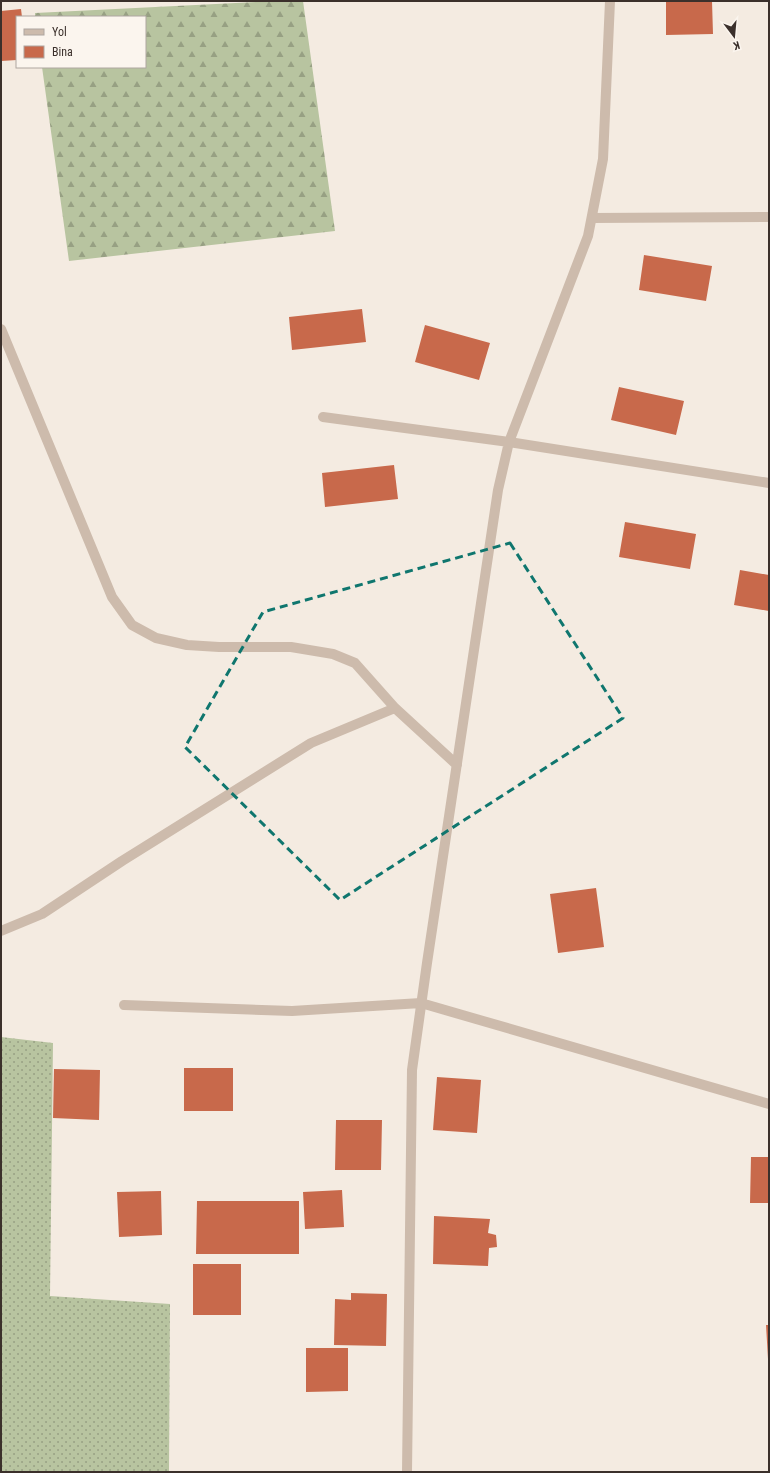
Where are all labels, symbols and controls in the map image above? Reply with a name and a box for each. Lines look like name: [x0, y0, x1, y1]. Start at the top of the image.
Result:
legend: [16, 16, 146, 68]
north arrow: [714, 16, 754, 56]
text: Yol: [52, 25, 67, 39]
text: K: [731, 38, 741, 52]
text: Bina: [52, 45, 73, 59]

